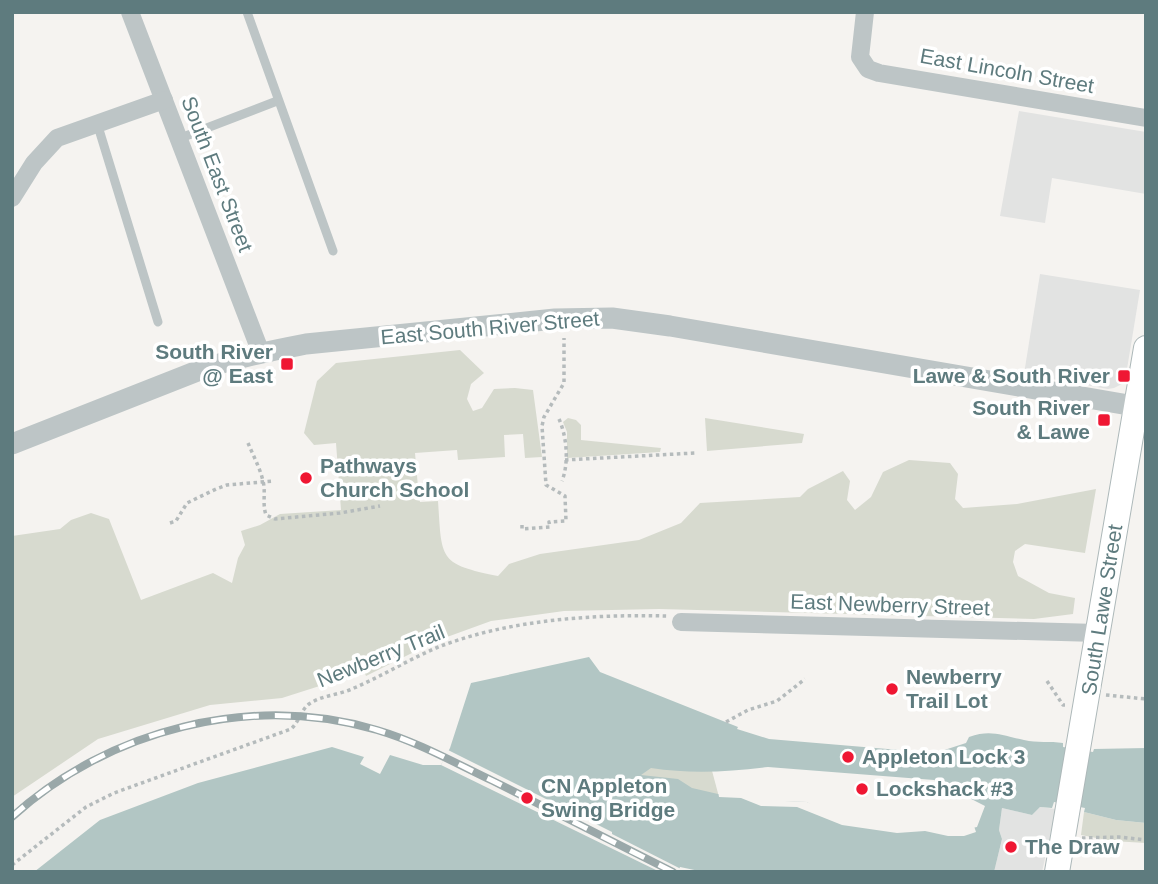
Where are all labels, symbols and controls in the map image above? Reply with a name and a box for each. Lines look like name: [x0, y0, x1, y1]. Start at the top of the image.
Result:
street label: East Lincoln Street: [918, 44, 1096, 97]
street label: South East Street: [177, 93, 258, 255]
street label: East South River Street: [380, 306, 600, 349]
place label: South River @ East: [155, 340, 273, 387]
marker: South River @ East: [279, 356, 295, 372]
place label: Lawe & South River: [913, 364, 1110, 387]
marker: Lawe & South River: [1116, 368, 1132, 384]
place label: South River & Lawe: [972, 396, 1090, 443]
marker: South River & Lawe: [1096, 412, 1112, 428]
place label: Pathways Church School: [320, 454, 469, 501]
marker: Pathways Church School: [298, 470, 314, 486]
street label: South Lawe Street: [1077, 523, 1126, 697]
street label: East Newberry Street: [790, 590, 990, 619]
street label: Newberry Trail: [314, 620, 448, 692]
place label: Newberry Trail Lot: [906, 665, 1002, 712]
marker: Newberry Trail Lot: [884, 681, 900, 697]
place label: Appleton Lock 3: [862, 745, 1025, 768]
marker: Appleton Lock 3: [840, 749, 856, 765]
place label: CN Appleton Swing Bridge: [541, 774, 675, 821]
place label: Lockshack #3: [876, 777, 1014, 800]
marker: Lockshack #3: [854, 781, 870, 797]
marker: CN Appleton Swing Bridge: [519, 790, 535, 806]
place label: The Draw: [1025, 835, 1120, 858]
marker: The Draw: [1003, 839, 1019, 855]

